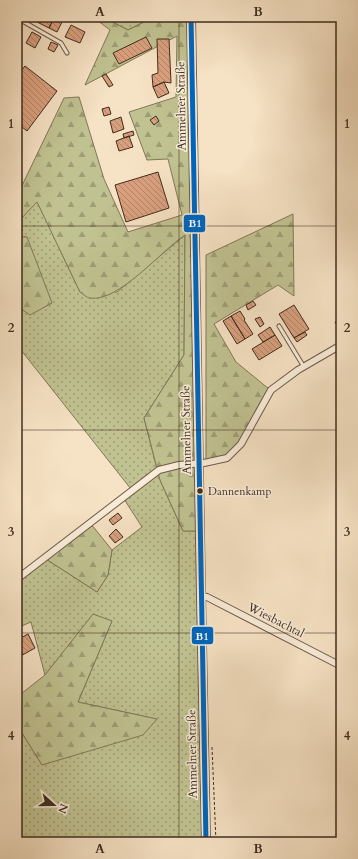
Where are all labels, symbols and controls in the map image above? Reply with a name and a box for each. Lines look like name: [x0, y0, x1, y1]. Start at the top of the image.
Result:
text: A: [95, 3, 105, 21]
text: B: [253, 3, 263, 21]
street label: Ammelner Straße: [172, 61, 190, 151]
text: 1: [8, 115, 14, 133]
text: 1: [344, 115, 350, 133]
line badge: B1: [183, 214, 206, 233]
text: B1: [188, 216, 202, 231]
text: 2: [8, 319, 15, 337]
text: 2: [344, 319, 351, 337]
street label: Ammelner Straße: [177, 385, 195, 475]
place label: Dannenkamp: [208, 484, 271, 499]
marker: Dannenkamp: [195, 486, 205, 496]
text: 3: [8, 523, 15, 541]
text: 3: [344, 523, 351, 541]
street label: Wiesbachtal: [244, 598, 307, 641]
line badge: B1: [191, 626, 214, 645]
text: B1: [195, 629, 209, 644]
street label: Ammelner Straße: [183, 709, 201, 799]
text: 4: [8, 727, 15, 745]
text: 4: [344, 727, 351, 745]
north arrow: [34, 785, 74, 825]
text: N: [54, 801, 72, 816]
text: A: [95, 840, 105, 858]
text: B: [253, 840, 263, 858]

